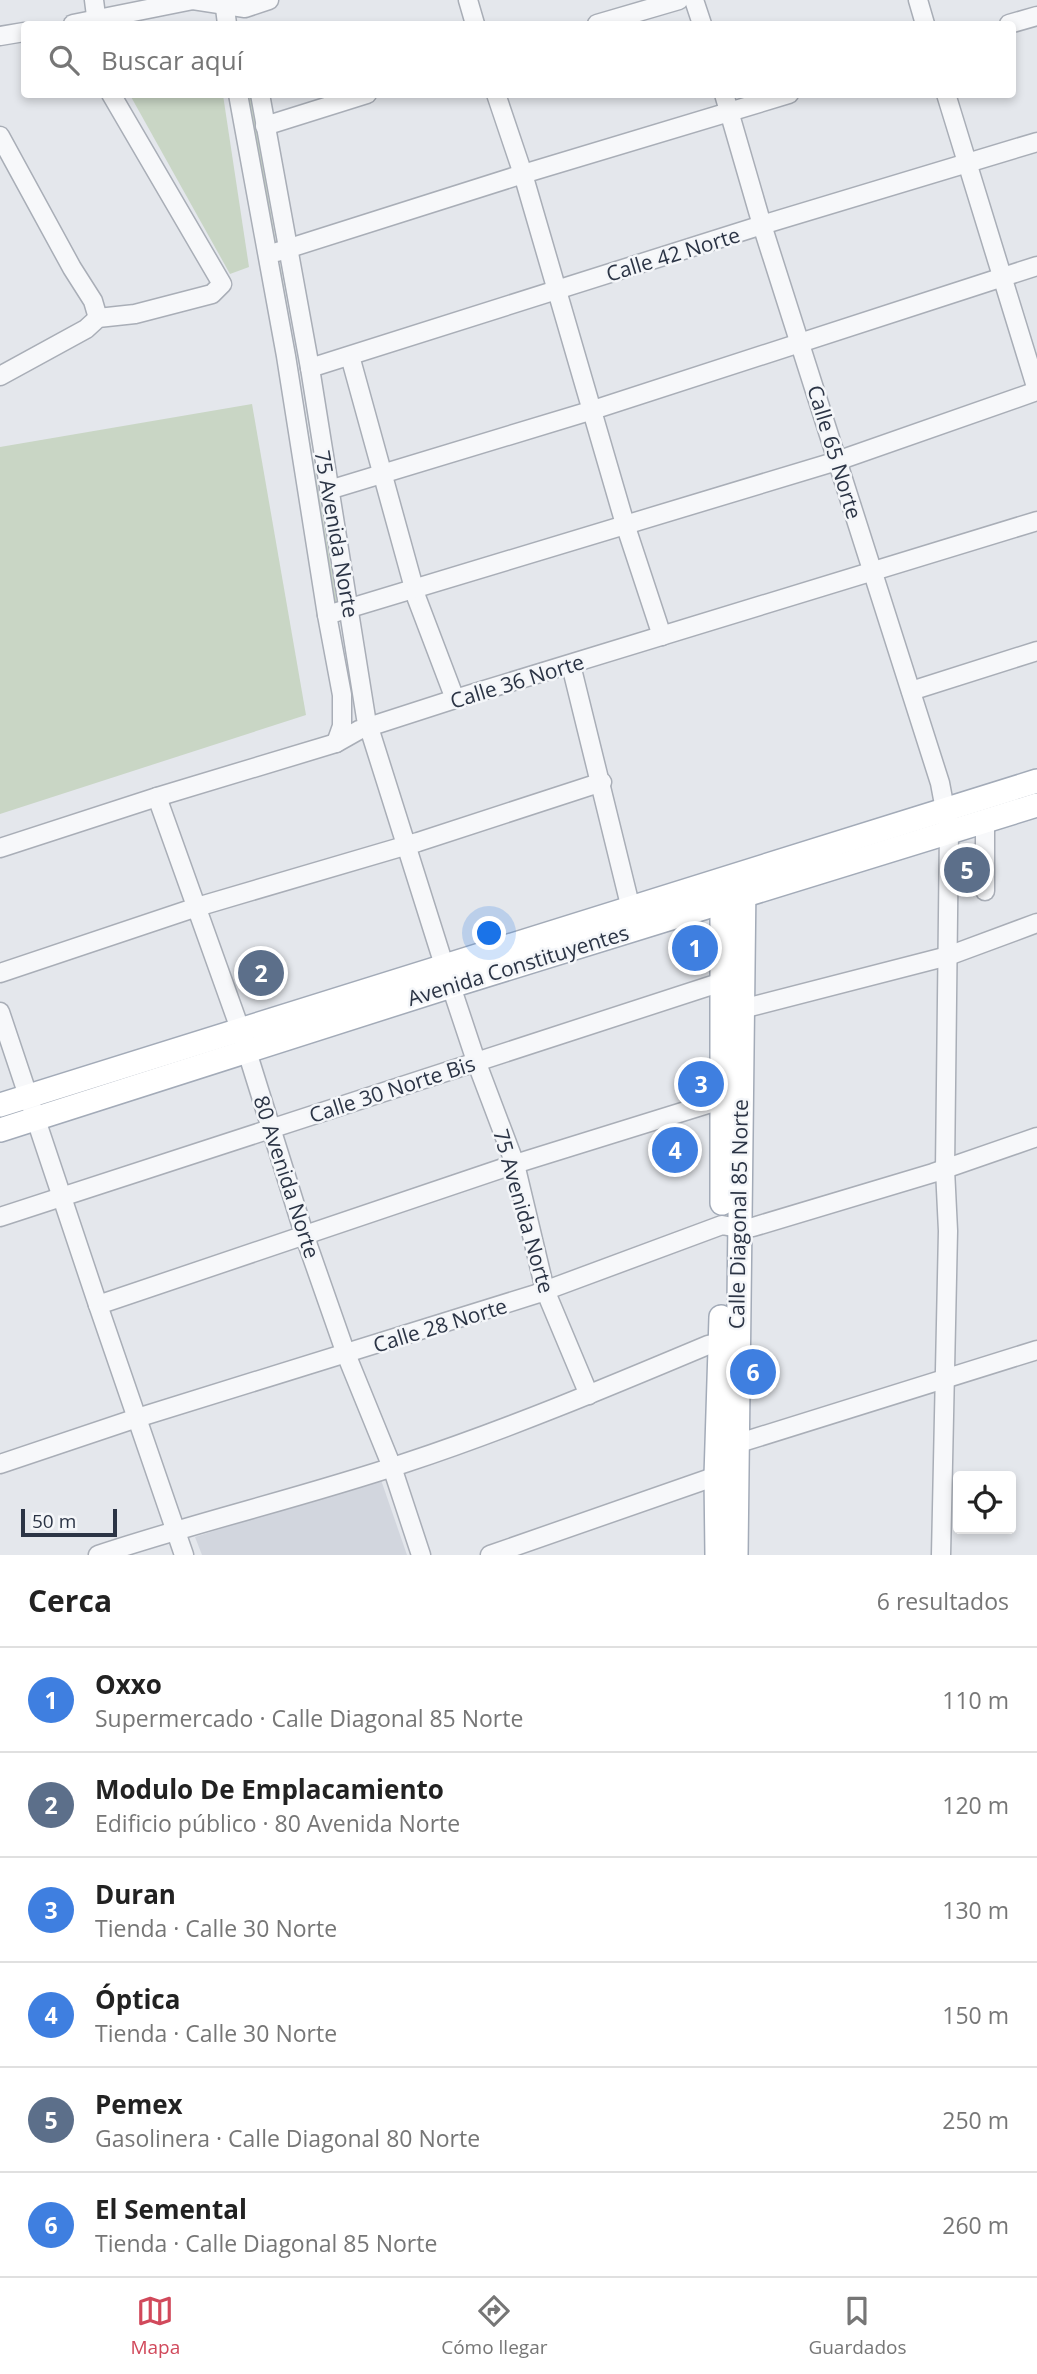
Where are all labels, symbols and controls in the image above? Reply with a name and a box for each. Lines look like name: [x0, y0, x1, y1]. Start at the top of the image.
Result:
search box: [21, 21, 1016, 98]
icon: search: [45, 41, 83, 79]
text: Buscar aquí: [101, 42, 243, 78]
street label: Calle 42 Norte: [603, 220, 743, 288]
street label: Calle 65 Norte: [801, 382, 869, 522]
street label: 75 Avenida Norte: [308, 448, 366, 620]
street label: Calle 36 Norte: [447, 647, 587, 715]
pin: 5: [944, 844, 990, 896]
your location: [472, 916, 506, 950]
street label: Avenida Constituyentes: [404, 918, 632, 1012]
pin: 1: [672, 922, 718, 974]
pin: 2: [238, 947, 284, 999]
street label: Calle 30 Norte Bis: [305, 1049, 479, 1129]
pin: 3: [678, 1058, 724, 1110]
street label: 80 Avenida Norte: [247, 1092, 327, 1262]
street label: Calle Diagonal 85 Norte: [722, 1099, 754, 1329]
pin: 4: [652, 1124, 698, 1176]
street label: 75 Avenida Norte: [487, 1126, 561, 1296]
street label: Calle 28 Norte: [370, 1291, 510, 1359]
pin: 6: [730, 1346, 776, 1398]
map controls: [953, 1471, 1016, 1534]
button: locate: [953, 1471, 1016, 1534]
scale bar: [21, 1506, 117, 1538]
text: 50 m: [32, 1508, 76, 1534]
text: Cerca: [28, 1580, 112, 1621]
text: 6 resultados: [877, 1585, 1009, 1617]
text: Oxxo: [95, 1666, 162, 1702]
text: 1: [44, 1684, 58, 1716]
text: 110 m: [942, 1684, 1009, 1716]
text: Supermercado · Calle Diagonal 85 Norte: [95, 1702, 523, 1734]
text: Modulo De Emplacamiento: [95, 1771, 444, 1807]
text: 2: [44, 1789, 58, 1821]
text: 120 m: [942, 1789, 1009, 1821]
text: Edificio público · 80 Avenida Norte: [95, 1807, 460, 1839]
text: Duran: [95, 1876, 176, 1912]
text: 3: [44, 1894, 58, 1926]
text: 130 m: [942, 1894, 1009, 1926]
text: Tienda · Calle 30 Norte: [95, 1912, 337, 1944]
text: Óptica: [95, 1981, 180, 2017]
text: 4: [44, 1999, 58, 2031]
text: 150 m: [942, 1999, 1009, 2031]
text: Tienda · Calle 30 Norte: [95, 2017, 337, 2049]
text: Pemex: [95, 2086, 183, 2122]
text: 5: [44, 2104, 58, 2136]
text: 250 m: [942, 2104, 1009, 2136]
text: Gasolinera · Calle Diagonal 80 Norte: [95, 2122, 480, 2154]
text: El Semental: [95, 2191, 247, 2227]
text: 6: [44, 2209, 58, 2241]
text: 260 m: [942, 2209, 1009, 2241]
text: Tienda · Calle Diagonal 85 Norte: [95, 2227, 437, 2259]
tab: Mapa: [130, 2292, 180, 2360]
tab: Cómo llegar: [441, 2292, 547, 2360]
tab: Guardados: [808, 2292, 907, 2360]

